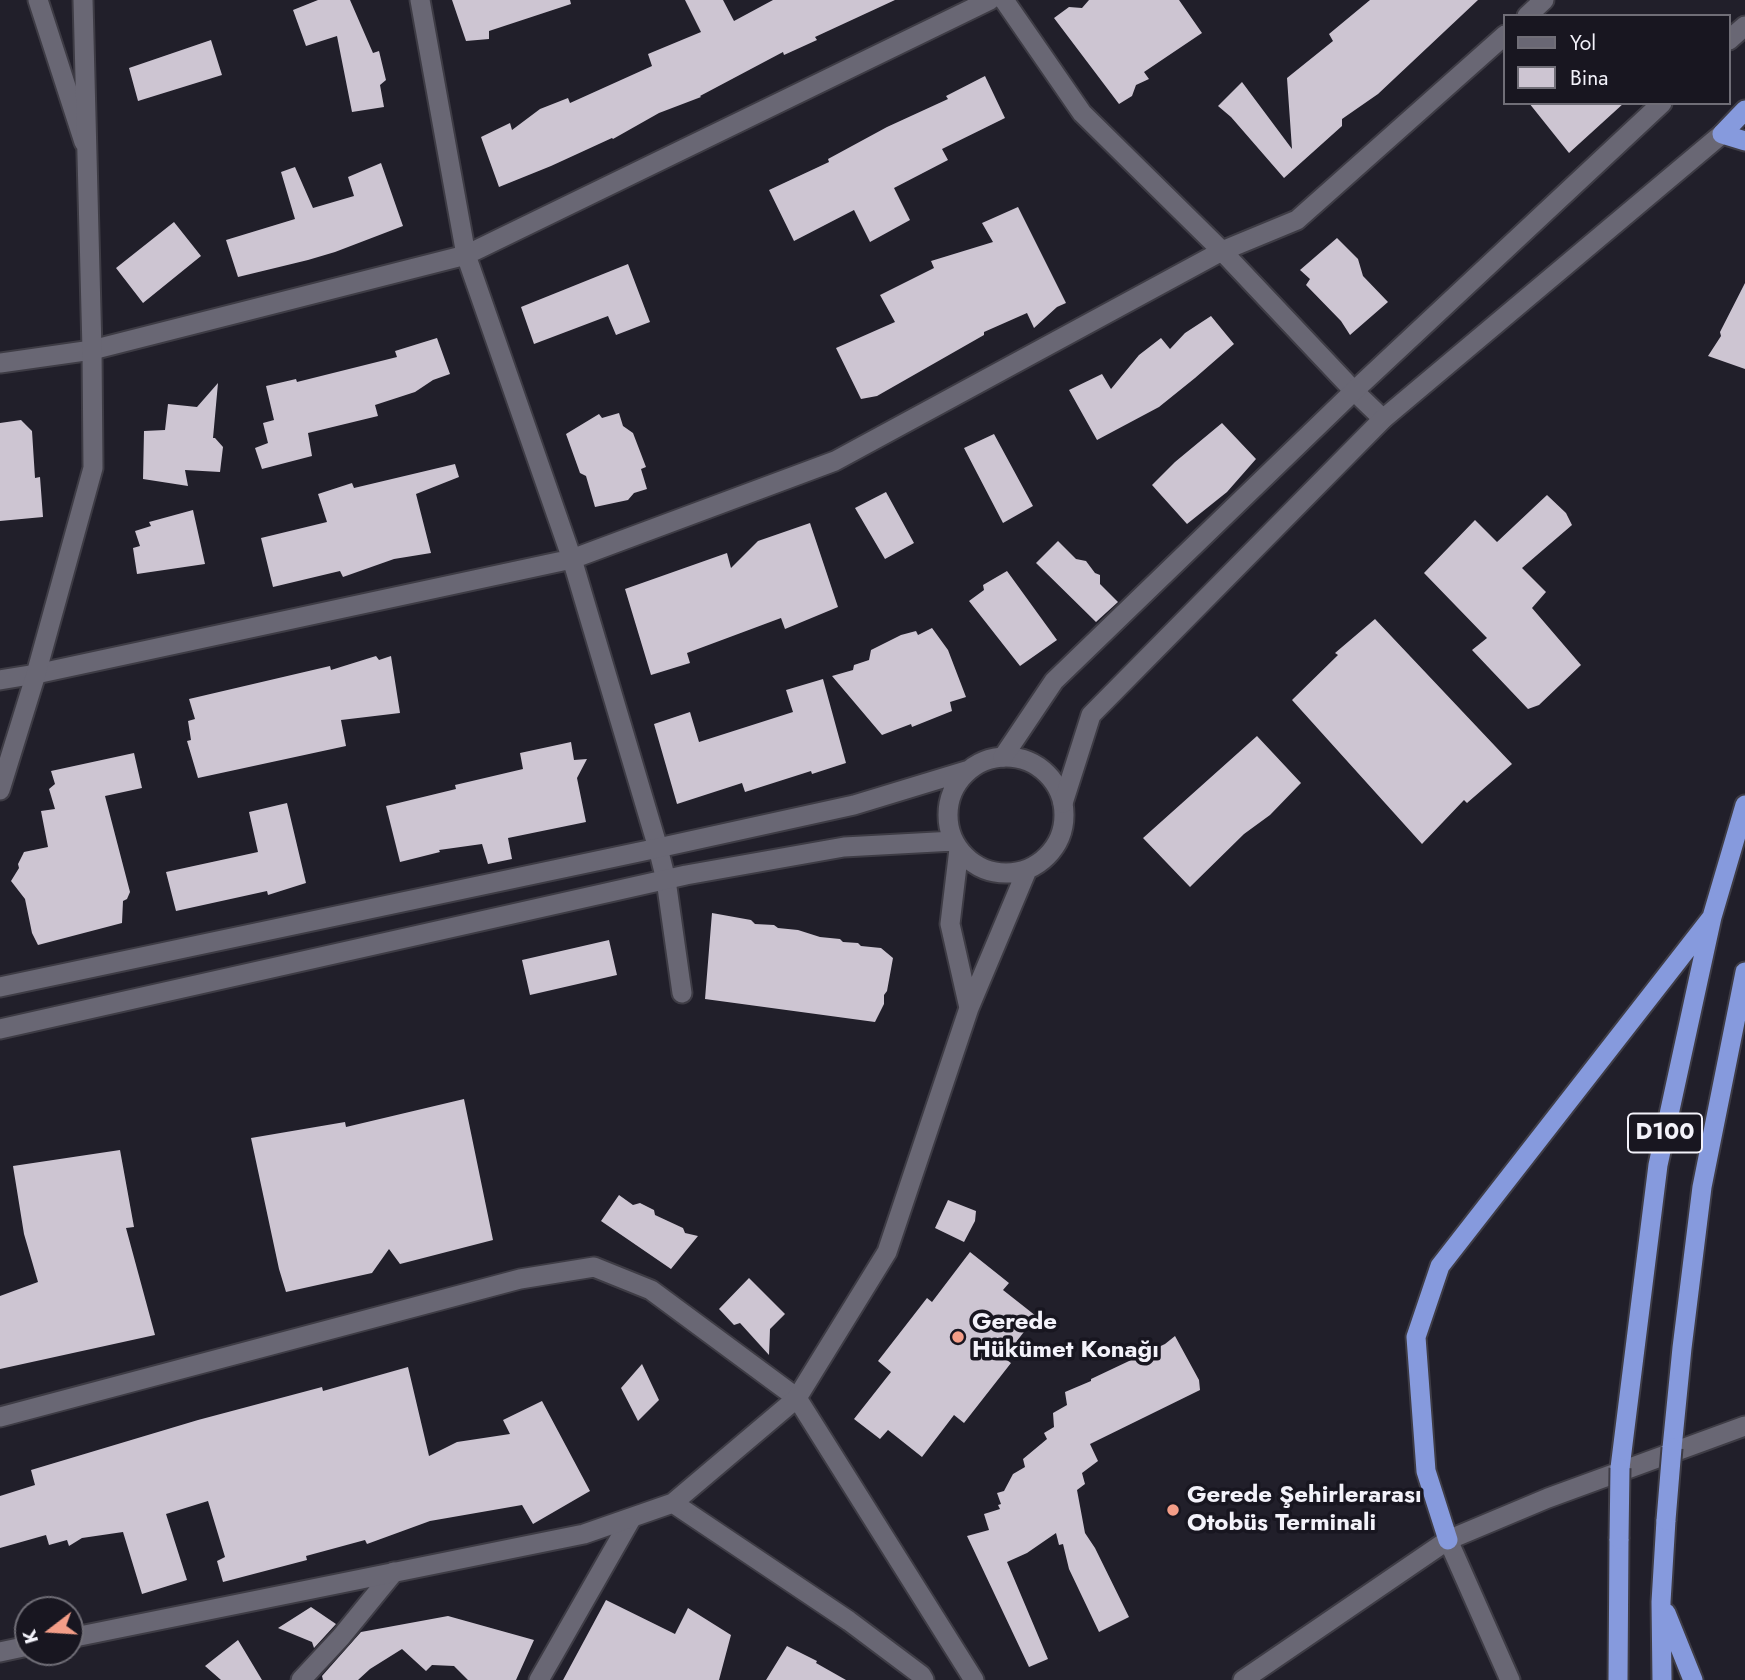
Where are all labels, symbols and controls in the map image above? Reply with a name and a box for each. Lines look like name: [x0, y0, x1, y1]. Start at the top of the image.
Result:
legend: [1504, 14, 1731, 105]
text: Yol: [1570, 28, 1596, 58]
text: Bina: [1570, 63, 1608, 93]
road number: D100: [1628, 1114, 1702, 1152]
place label: Gerede Hükümet Konağı: [972, 1309, 1159, 1365]
marker: Gerede Hükümet Konağı: [950, 1329, 966, 1345]
place label: Gerede Şehirlerarası Otobüs Terminali: [1187, 1482, 1422, 1538]
marker: Gerede Şehirlerarası Otobüs Terminali: [1165, 1502, 1181, 1518]
north arrow: [14, 1596, 84, 1666]
text: K: [16, 1626, 45, 1647]

